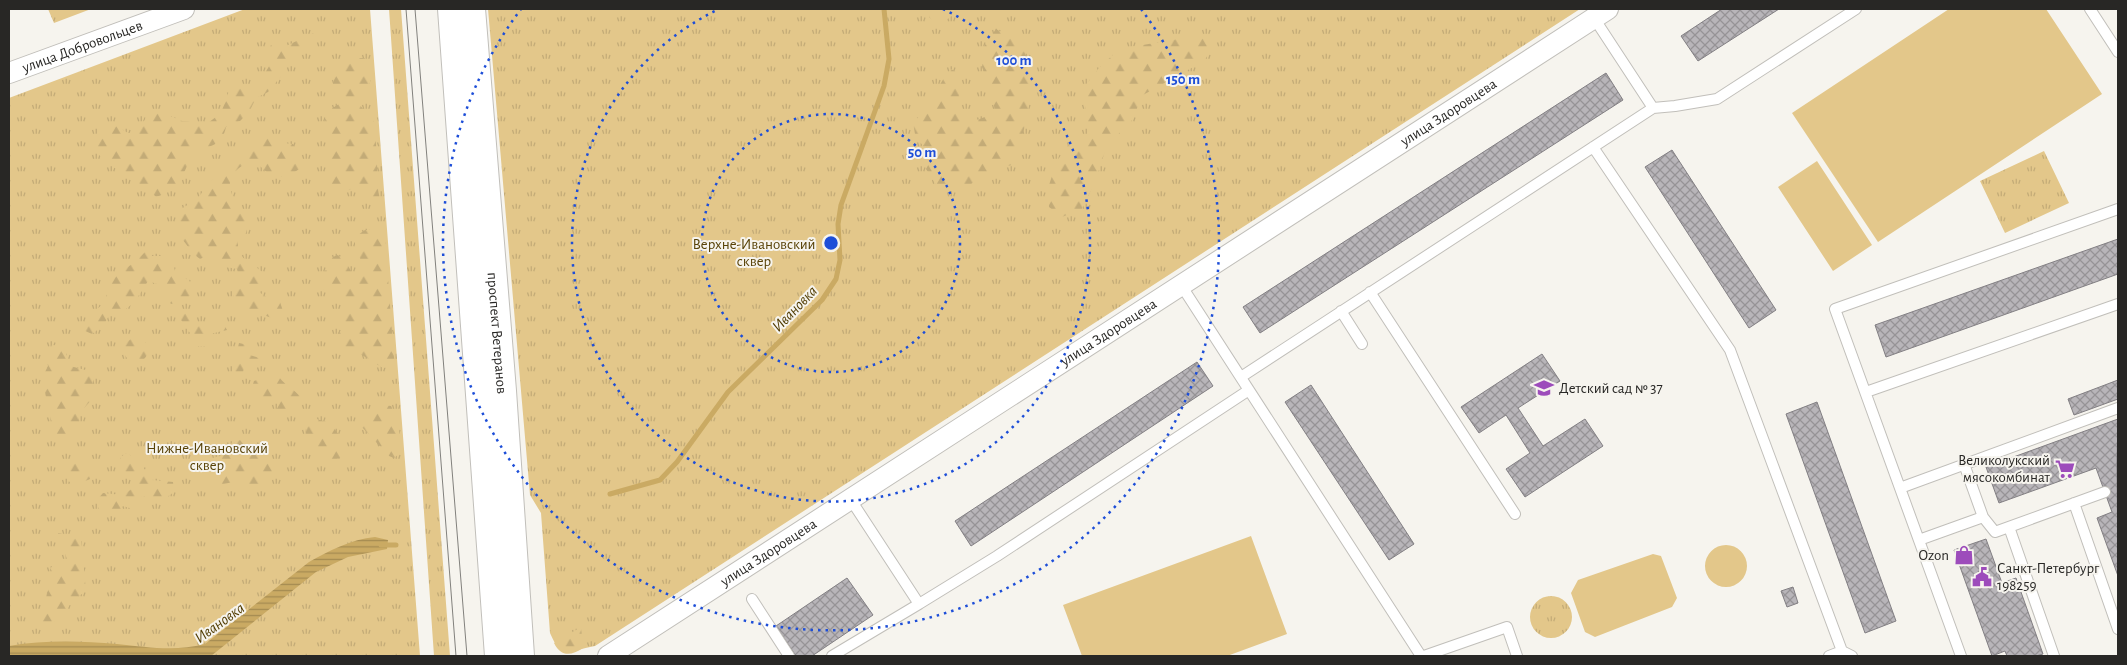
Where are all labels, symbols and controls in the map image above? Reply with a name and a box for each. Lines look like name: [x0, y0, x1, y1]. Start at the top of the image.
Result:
street label: улица Добровольцев: [19, 18, 145, 76]
text: 100 m: [996, 53, 1032, 68]
text: 150 m: [1166, 72, 1200, 87]
street label: улица Здоровцева: [1397, 76, 1500, 150]
text: 50 m: [908, 145, 936, 160]
centre of rings: [822, 234, 840, 252]
park label: Верхне-Ивановский сквер: [692, 237, 816, 269]
street label: проспект Ветеранов: [484, 272, 509, 394]
water label: Ивановка: [769, 283, 820, 335]
street label: улица Здоровцева: [1057, 296, 1160, 370]
school or university icon: Детский сад № 37: [1533, 377, 1555, 399]
place label: Детский сад № 37: [1559, 381, 1663, 396]
park label: Нижне-Ивановский сквер: [146, 441, 268, 473]
place label: Великолукский мясокомбинат: [1958, 453, 2051, 485]
supermarket icon: Великолукский мясокомбинат: [2054, 458, 2076, 480]
street label: улица Здоровцева: [717, 516, 819, 590]
shop icon: Ozon: [1953, 544, 1975, 566]
place label: Ozon: [1919, 548, 1949, 563]
place label: Санкт-Петербург 198259: [1997, 561, 2100, 593]
public building icon: Санкт-Петербург 198259: [1971, 566, 1993, 588]
water label: Ивановка: [192, 600, 247, 646]

